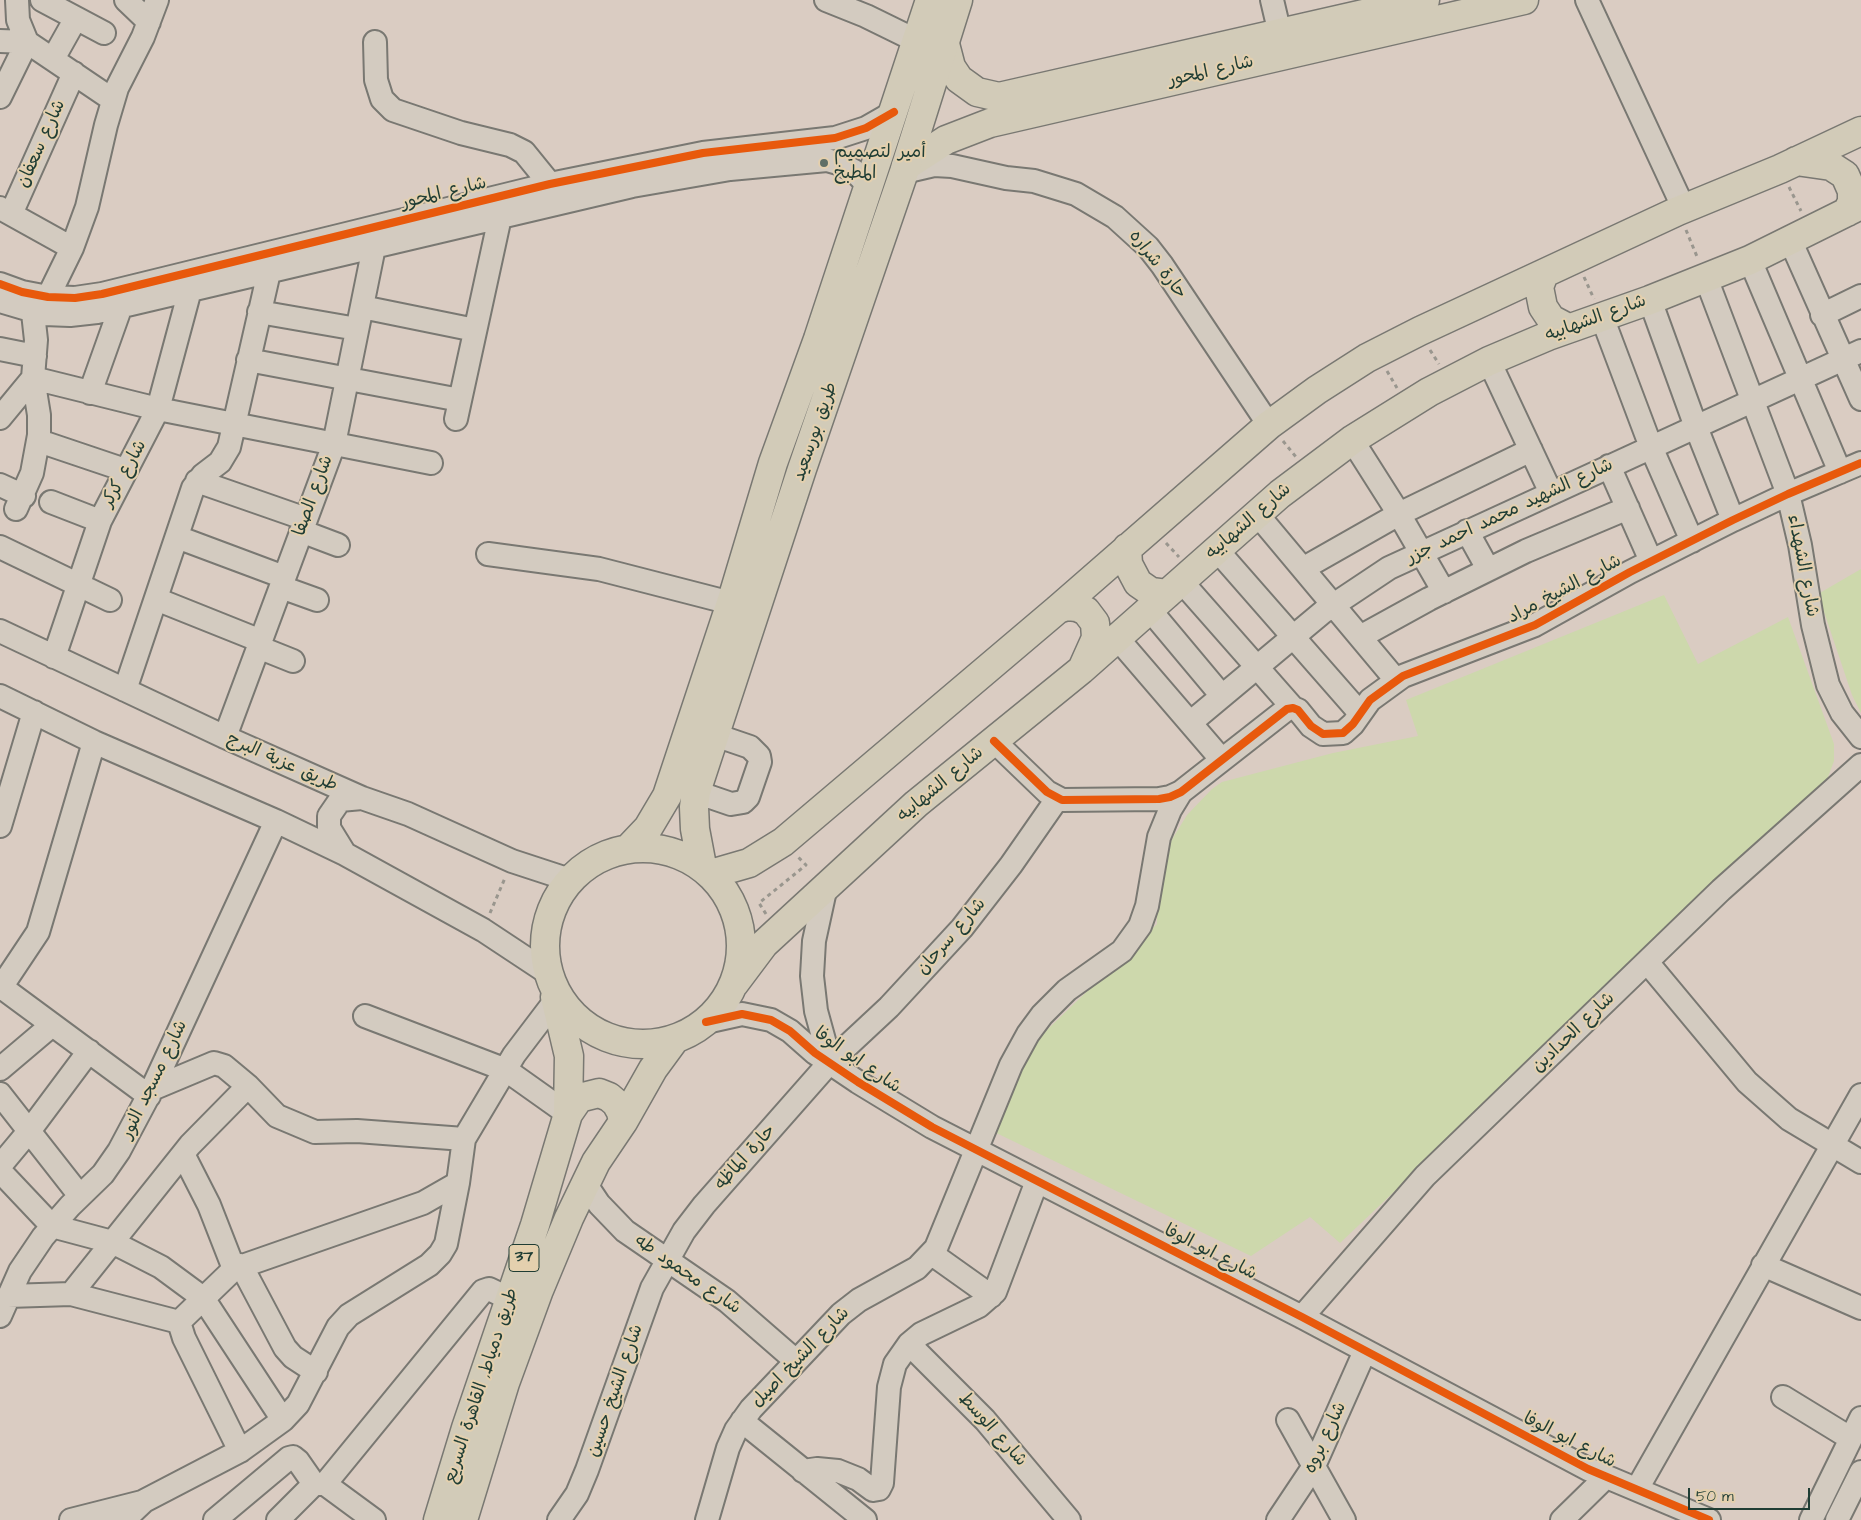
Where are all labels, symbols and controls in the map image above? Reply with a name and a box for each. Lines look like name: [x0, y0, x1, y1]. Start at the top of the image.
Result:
street label: شارع المحور: [1166, 52, 1256, 92]
street label: شارع سعفان: [13, 97, 71, 191]
place label: أمير لتصميم المطبخ: [834, 142, 926, 184]
marker: أمير لتصميم المطبخ: [818, 157, 830, 169]
street label: شارع المحور: [399, 173, 489, 215]
street label: حارة شراره: [1123, 226, 1191, 304]
street label: شارع الشهابيه: [1543, 291, 1649, 347]
street label: طريق بورسعيد: [789, 380, 843, 484]
street label: شارع كركر: [98, 437, 152, 511]
street label: شارع الصفا: [289, 453, 339, 539]
street label: شارع الشهيد محمد احمد جزر: [1403, 455, 1617, 569]
street label: شارع الشهابيه: [1202, 479, 1296, 565]
street label: شارع الشهداء: [1781, 513, 1823, 619]
street label: شارع الشيخ مراد: [1504, 551, 1626, 629]
street label: طريق عزبة البرج: [223, 729, 341, 797]
street label: شارع الشهابيه: [893, 743, 989, 827]
street label: شارع سرحان: [913, 894, 991, 980]
street label: شارع الحدادين: [1528, 988, 1620, 1078]
street label: شارع مسجد النور: [117, 1017, 193, 1143]
street label: شارع ابو الوفا: [809, 1023, 905, 1099]
street label: حارة الماظه: [711, 1121, 781, 1195]
street label: شارع ابو الوفا: [1160, 1220, 1260, 1286]
street label: شارع محمود طه: [630, 1230, 744, 1320]
road number: 37: [509, 1244, 539, 1272]
street label: طريق دمياط, القاهرة السريع: [440, 1286, 524, 1486]
street label: شارع الشيخ اصيل: [747, 1303, 855, 1413]
street label: شارع الشيخ حسين: [583, 1322, 649, 1460]
street label: شارع الوسط: [953, 1388, 1031, 1472]
street label: شارع بروه: [1300, 1399, 1352, 1477]
street label: شارع ابو الوفا: [1519, 1408, 1619, 1474]
scale bar: [1691, 1478, 1814, 1510]
text: 50 m: [1696, 1486, 1734, 1507]

